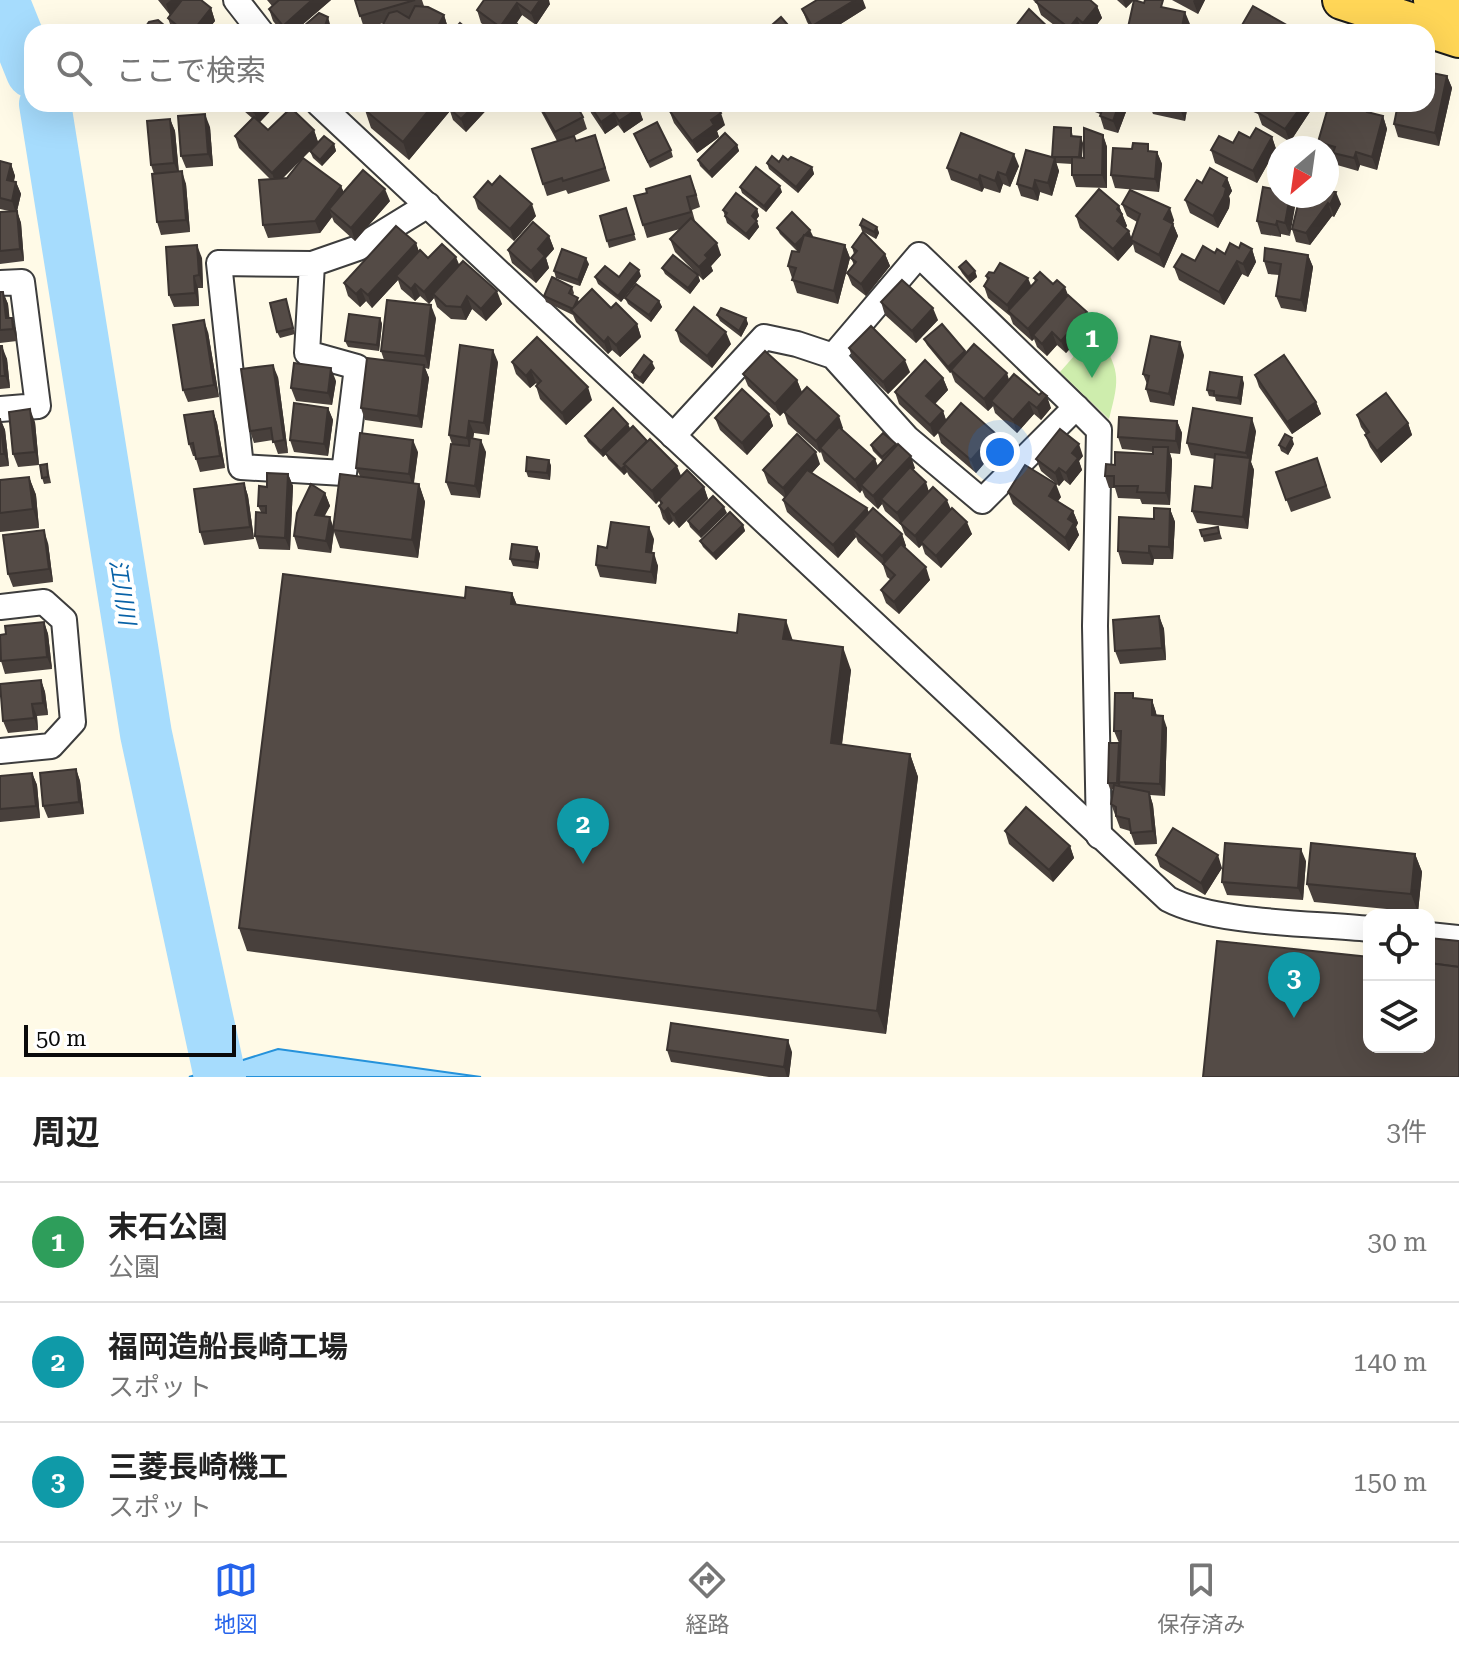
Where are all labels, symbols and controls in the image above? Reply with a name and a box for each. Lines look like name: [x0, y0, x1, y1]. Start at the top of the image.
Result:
search box: [24, 24, 1435, 112]
icon: search: [52, 46, 96, 90]
text: ここで検索: [116, 53, 266, 88]
north arrow: [1267, 136, 1339, 208]
pin: 1: [1066, 312, 1118, 378]
your location: [980, 432, 1020, 472]
water label: 江川川: [105, 558, 140, 629]
pin: 2: [557, 798, 609, 864]
map controls: [1363, 909, 1435, 1053]
button: locate: [1363, 909, 1435, 981]
pin: 3: [1268, 952, 1320, 1018]
button: layers: [1363, 981, 1435, 1053]
scale bar: [24, 1021, 236, 1057]
text: 50 m: [36, 1026, 86, 1051]
text: 周辺: [32, 1112, 100, 1152]
text: 3件: [1386, 1117, 1427, 1147]
text: 末石公園: [108, 1209, 228, 1244]
text: 1: [51, 1227, 65, 1257]
text: 30 m: [1368, 1227, 1427, 1257]
text: 公園: [108, 1252, 160, 1282]
text: 福岡造船長崎工場: [108, 1329, 348, 1364]
text: 2: [51, 1347, 65, 1377]
text: 140 m: [1353, 1347, 1427, 1377]
text: スポット: [108, 1372, 212, 1402]
text: 三菱長崎機工: [108, 1449, 288, 1484]
text: 3: [51, 1467, 65, 1497]
text: 150 m: [1353, 1467, 1427, 1497]
text: スポット: [108, 1492, 212, 1522]
tab: 地図: [214, 1558, 258, 1638]
tab: 経路: [685, 1558, 729, 1638]
tab: 保存済み: [1157, 1558, 1245, 1638]

